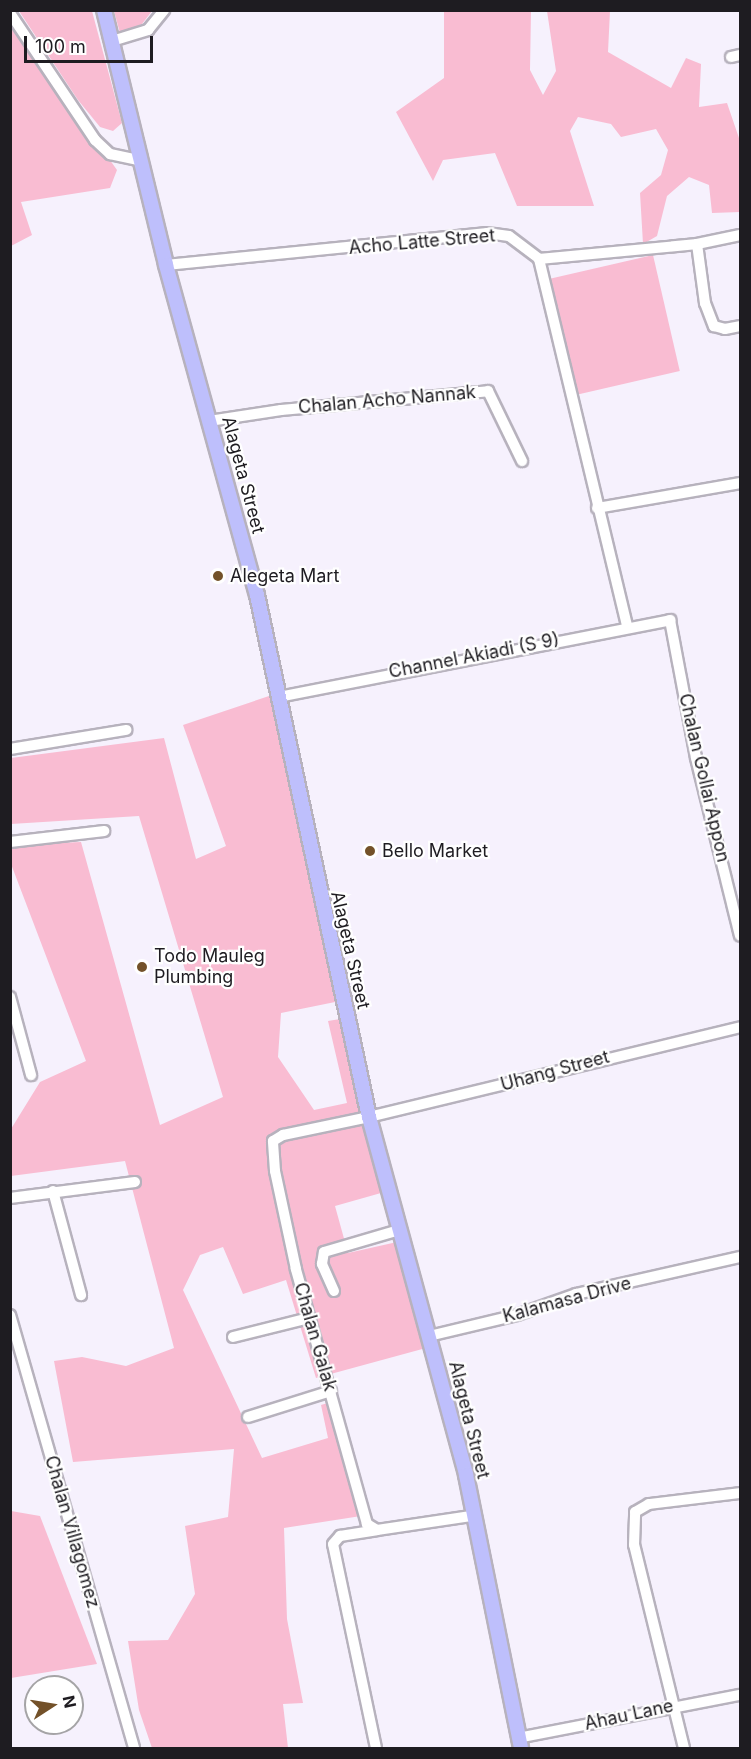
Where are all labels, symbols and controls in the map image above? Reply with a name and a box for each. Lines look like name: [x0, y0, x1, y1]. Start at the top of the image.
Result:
scale bar: [27, 24, 156, 62]
text: 100 m: [35, 36, 86, 57]
street label: Acho Latte Street: [348, 225, 496, 259]
street label: Chalan Acho Nannak: [297, 381, 477, 419]
street label: Alageta Street: [217, 414, 269, 536]
place label: Alegeta Mart: [230, 565, 339, 587]
marker: Alegeta Mart: [211, 569, 225, 583]
street label: Channel Akiadi (S 9): [387, 629, 561, 683]
street label: Chalan Gollai Appon: [674, 692, 734, 864]
place label: Bello Market: [382, 840, 488, 862]
marker: Bello Market: [363, 844, 377, 858]
street label: Alageta Street: [326, 889, 374, 1011]
place label: Todo Mauleg Plumbing: [154, 946, 265, 988]
marker: Todo Mauleg Plumbing: [135, 960, 149, 974]
street label: Uhang Street: [498, 1046, 612, 1096]
street label: Kalamasa Drive: [501, 1273, 633, 1327]
street label: Chalan Galak: [289, 1280, 341, 1394]
street label: Alageta Street: [444, 1359, 494, 1481]
street label: Chalan Villagomez: [40, 1453, 104, 1611]
north arrow: [24, 1675, 84, 1735]
text: N: [59, 1694, 81, 1710]
street label: Ahau Lane: [583, 1695, 675, 1735]

